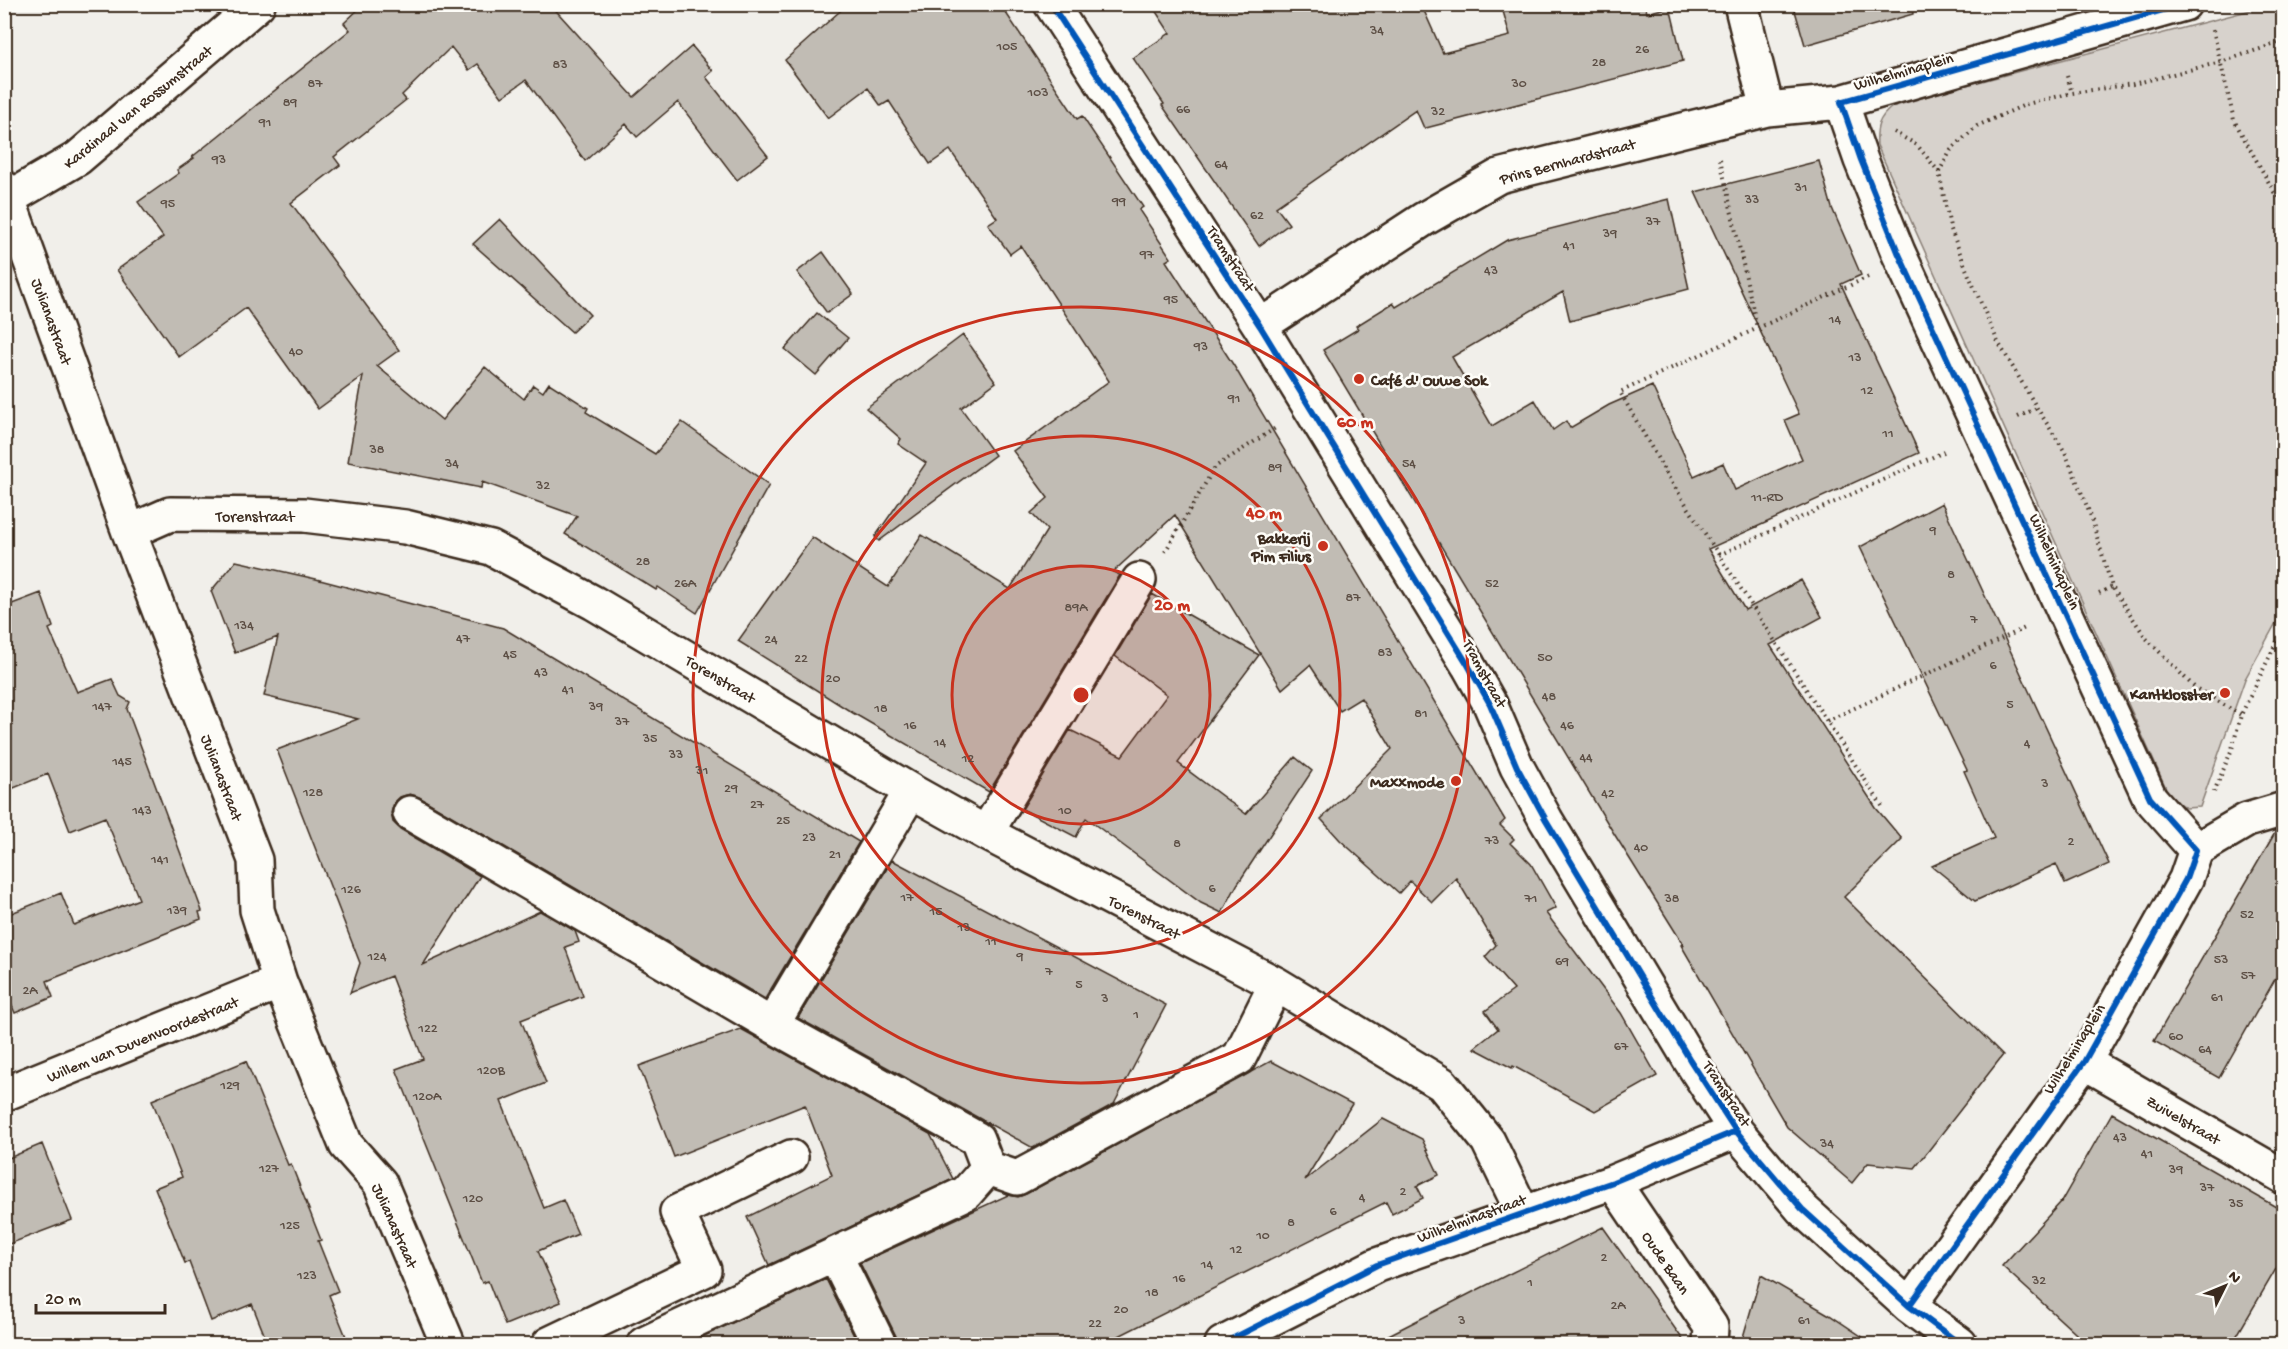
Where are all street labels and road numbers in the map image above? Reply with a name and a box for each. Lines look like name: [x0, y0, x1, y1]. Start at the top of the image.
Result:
street label: Kardinaal van Rossumstraat: [61, 42, 219, 175]
street label: Wilhelminaplein: [1852, 50, 1956, 97]
street label: Prins Bernhardstraat: [1497, 136, 1639, 191]
street label: Tramstraat: [1200, 223, 1258, 298]
street label: Julianastraat: [25, 276, 75, 369]
street label: Torenstraat: [215, 509, 296, 528]
street label: Wilhelminaplein: [2023, 512, 2083, 614]
street label: Tramstraat: [1456, 637, 1510, 713]
street label: Torenstraat: [680, 652, 759, 710]
street label: Julianastraat: [195, 732, 245, 825]
street label: Torenstraat: [1103, 892, 1184, 946]
street label: Willem van Duvenvoordestraat: [45, 993, 243, 1088]
street label: Wilhelminaplein: [2041, 1001, 2112, 1099]
street label: Tramstraat: [1696, 1058, 1754, 1133]
street label: Zuivelstraat: [2142, 1093, 2224, 1152]
street label: Julianastraat: [366, 1181, 421, 1273]
street label: Wilhelminastraat: [1415, 1191, 1531, 1249]
street label: Oude Baan: [1636, 1229, 1692, 1299]

